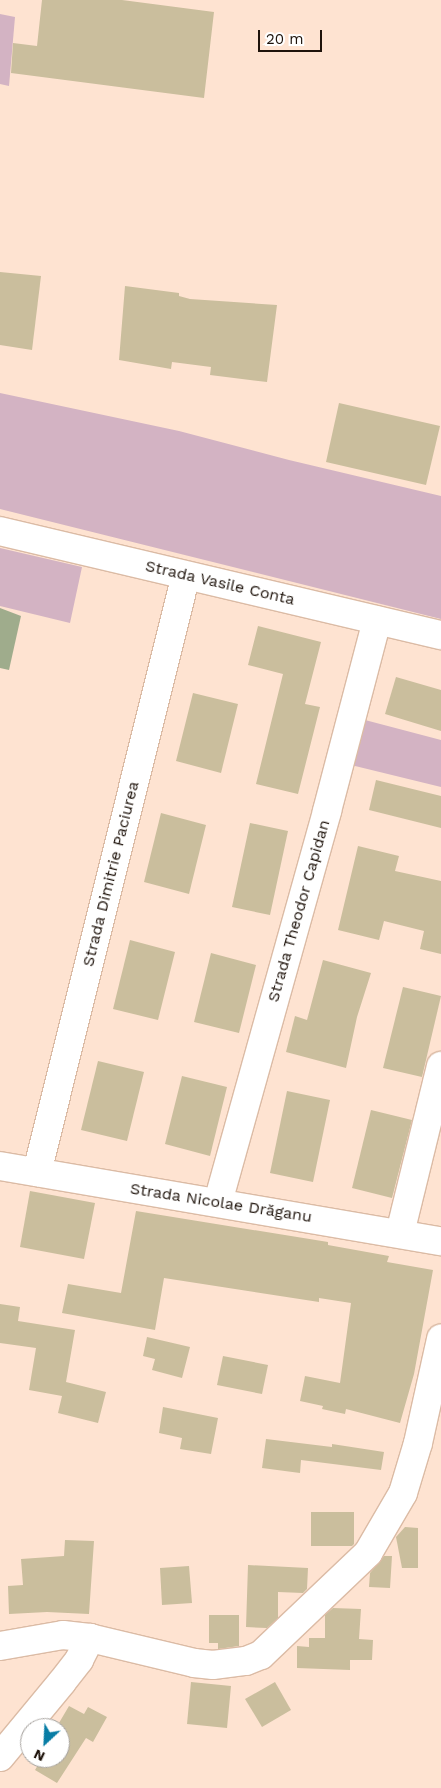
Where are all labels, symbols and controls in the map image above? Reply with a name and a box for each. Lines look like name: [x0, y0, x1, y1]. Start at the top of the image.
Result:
scale bar: [261, 20, 325, 52]
text: 20 m: [266, 30, 304, 48]
street label: Strada Vasile Conta: [143, 556, 297, 610]
street label: Strada Dimitrie Paciurea: [79, 779, 143, 969]
street label: Strada Theodor Capidan: [264, 817, 334, 1005]
street label: Strada Nicolae Drăganu: [129, 1179, 313, 1227]
north arrow: [20, 1718, 70, 1768]
text: N: [31, 1746, 47, 1765]

